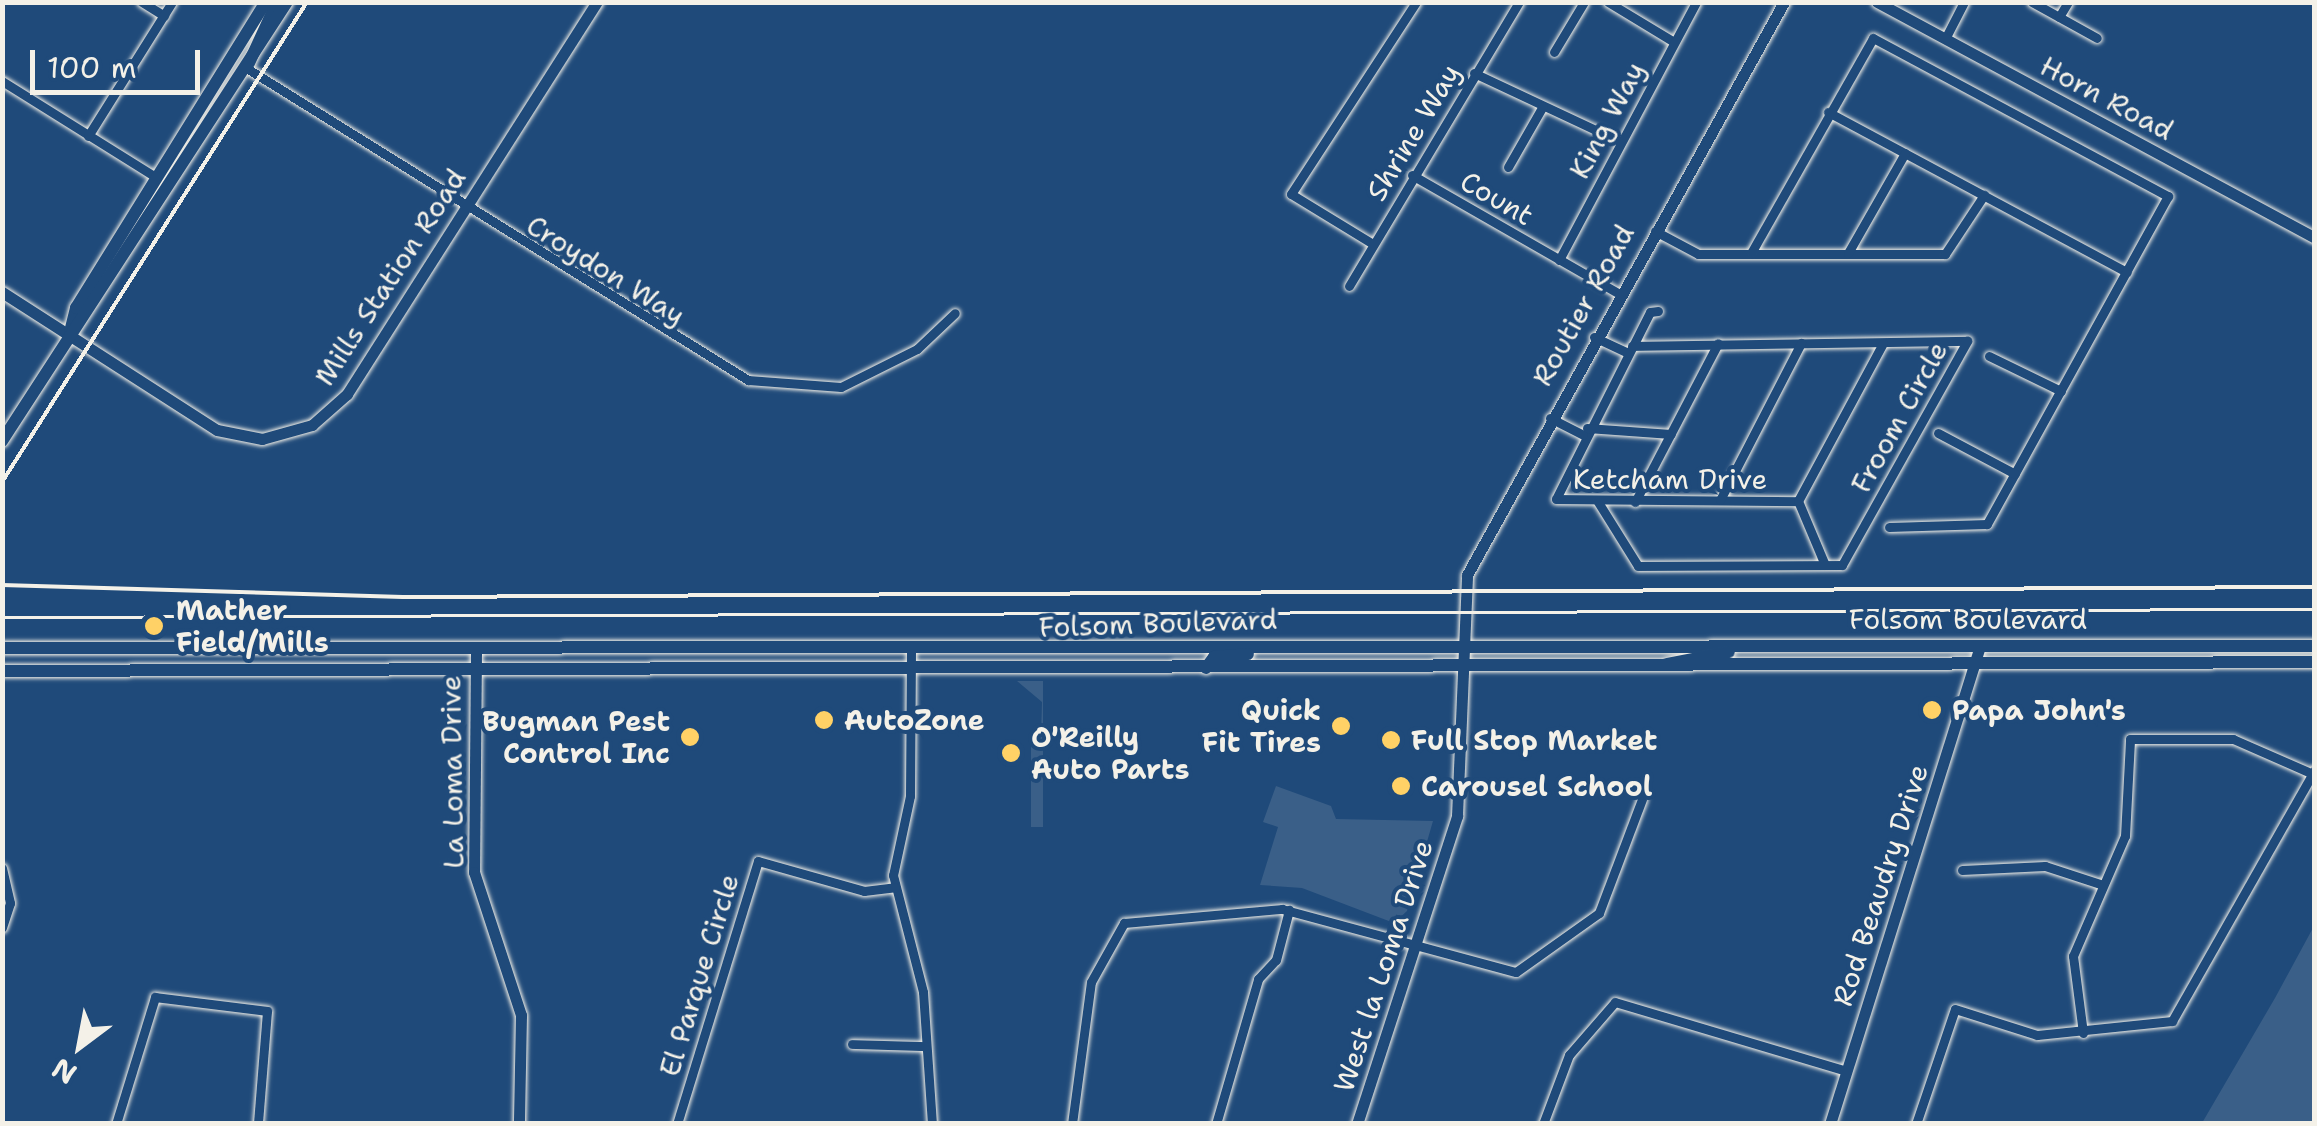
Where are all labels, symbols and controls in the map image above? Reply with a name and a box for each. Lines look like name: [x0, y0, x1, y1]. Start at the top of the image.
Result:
scale bar: [35, 30, 205, 92]
text: 100 m: [47, 47, 137, 88]
street label: Horn Road: [2035, 49, 2179, 147]
street label: King Way: [1562, 56, 1652, 184]
street label: Shrine Way: [1359, 58, 1467, 206]
street label: Mills Station Road: [307, 162, 473, 392]
street label: Count: [1455, 164, 1539, 232]
street label: Croydon Way: [521, 208, 691, 332]
street label: Routier Road: [1525, 219, 1641, 391]
street label: Froom Circle: [1844, 336, 1954, 498]
street label: Ketcham Drive: [1573, 462, 1767, 496]
place label: Mather Field/Mills: [176, 593, 329, 659]
street label: Folsom Boulevard: [1038, 602, 1278, 644]
street label: Folsom Boulevard: [1849, 602, 2087, 636]
marker: Mather Field/Mills: [141, 613, 167, 639]
street label: La Loma Drive: [434, 675, 470, 869]
place label: Quick Fit Tires: [1202, 693, 1321, 759]
place label: Papa John's: [1952, 693, 2126, 727]
marker: Papa John's: [1921, 699, 1943, 721]
place label: AutoZone: [844, 703, 985, 737]
place label: Bugman Pest Control Inc: [482, 704, 670, 770]
marker: AutoZone: [813, 709, 835, 731]
marker: Quick Fit Tires: [1330, 715, 1352, 737]
place label: O'Reilly Auto Parts: [1031, 720, 1190, 786]
place label: Full Stop Market: [1411, 723, 1657, 757]
marker: Bugman Pest Control Inc: [679, 726, 701, 748]
marker: Full Stop Market: [1380, 729, 1402, 751]
marker: O'Reilly Auto Parts: [1000, 742, 1022, 764]
street label: Rod Beaudry Drive: [1825, 760, 1935, 1010]
place label: Carousel School: [1421, 769, 1652, 803]
marker: Carousel School: [1390, 775, 1412, 797]
street label: West la Loma Drive: [1326, 836, 1440, 1096]
street label: El Parque Circle: [652, 870, 746, 1080]
north arrow: [30, 996, 130, 1096]
text: N: [45, 1049, 84, 1093]

